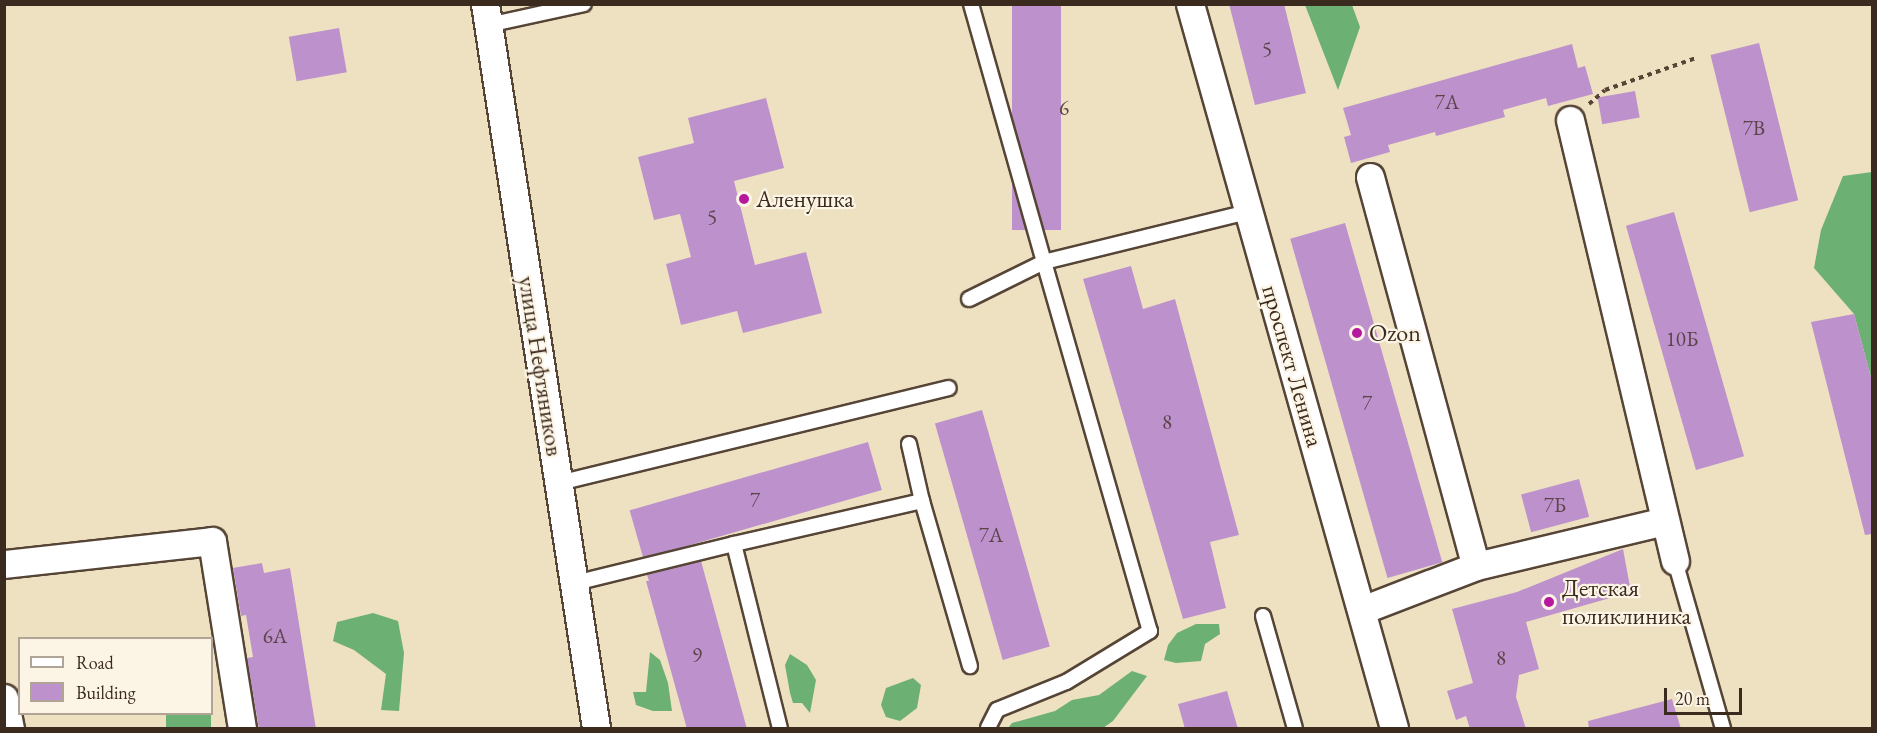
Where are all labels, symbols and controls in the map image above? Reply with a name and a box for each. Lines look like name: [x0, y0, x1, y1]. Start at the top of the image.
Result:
house number: 5: [1262, 36, 1272, 62]
house number: 7А: [1435, 89, 1459, 115]
house number: 6: [1059, 95, 1069, 121]
house number: 7В: [1743, 115, 1765, 141]
place label: Аленушка: [756, 185, 854, 213]
marker: Аленушка: [737, 192, 751, 206]
house number: 5: [707, 204, 717, 230]
street label: улица Нефтяников: [513, 274, 569, 458]
street label: проспект Ленина: [1256, 282, 1330, 450]
place label: Ozon: [1369, 319, 1421, 347]
marker: Ozon: [1350, 326, 1364, 340]
house number: 10Б: [1666, 326, 1698, 352]
house number: 7: [1362, 390, 1372, 416]
house number: 8: [1162, 409, 1172, 435]
house number: 7: [750, 487, 760, 513]
house number: 7Б: [1544, 492, 1566, 518]
house number: 7А: [979, 522, 1003, 548]
place label: Детская поликлиника: [1562, 574, 1691, 630]
marker: Детская поликлиника: [1540, 593, 1558, 611]
house number: 6А: [263, 623, 287, 649]
legend: [18, 637, 213, 715]
house number: 9: [692, 642, 702, 668]
house number: 8: [1496, 645, 1506, 671]
text: Road: [76, 651, 114, 674]
scale bar: [1667, 676, 1745, 714]
text: Building: [76, 681, 136, 704]
text: 20 m: [1675, 687, 1710, 710]

